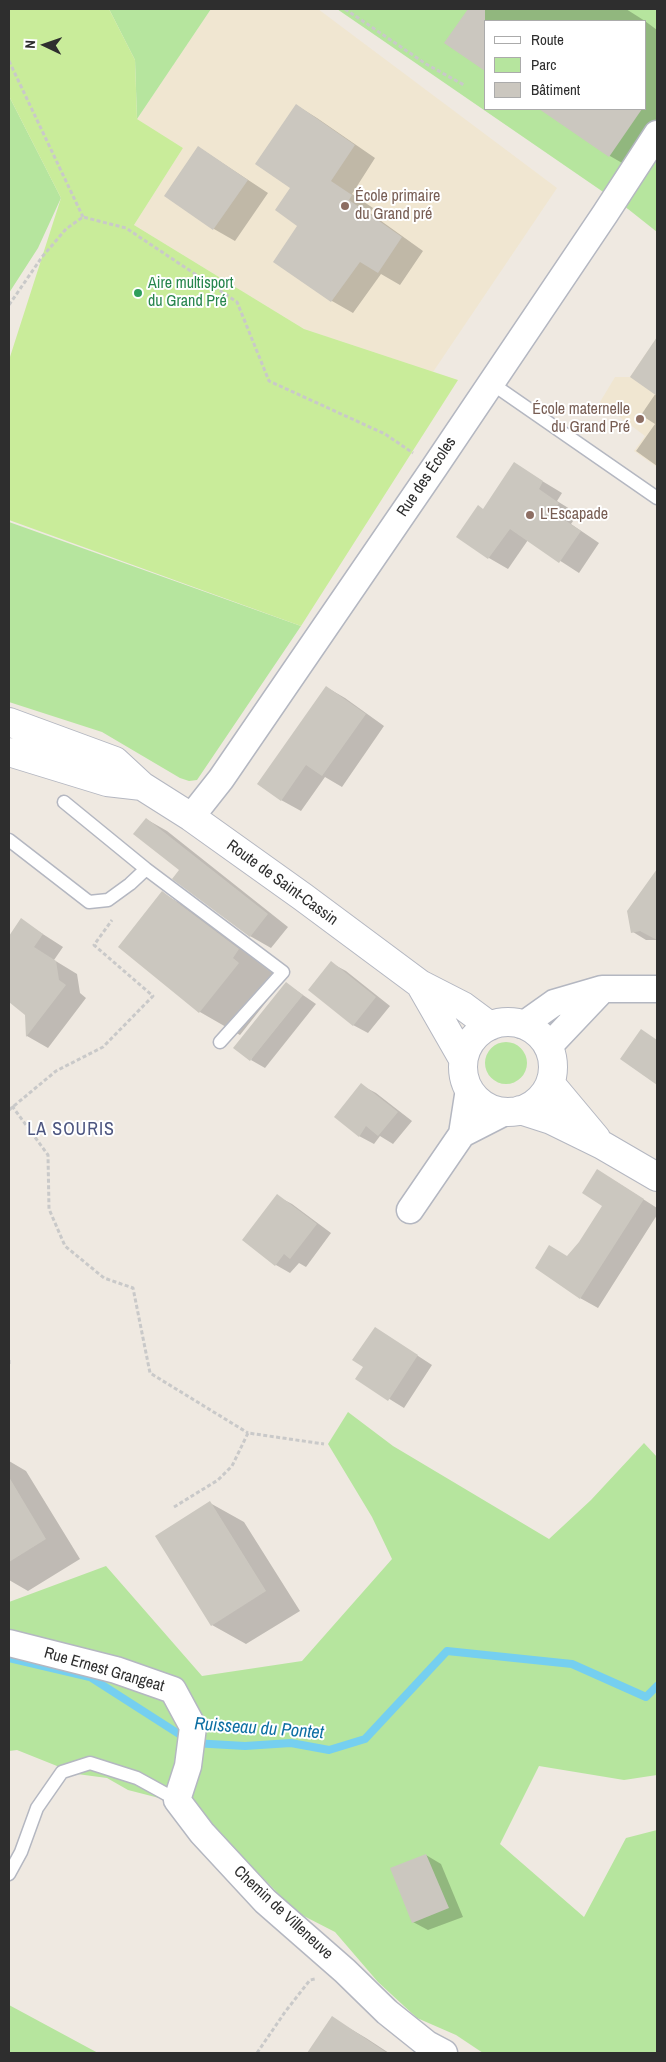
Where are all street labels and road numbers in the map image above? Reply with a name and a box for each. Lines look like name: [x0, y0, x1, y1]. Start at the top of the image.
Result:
street label: Rue des Écoles: [393, 434, 461, 520]
street label: Route de Saint-Cassin: [223, 836, 341, 930]
street label: Rue Ernest Grangeat: [42, 1644, 166, 1696]
street label: Chemin de Villeneuve: [229, 1862, 337, 1964]

